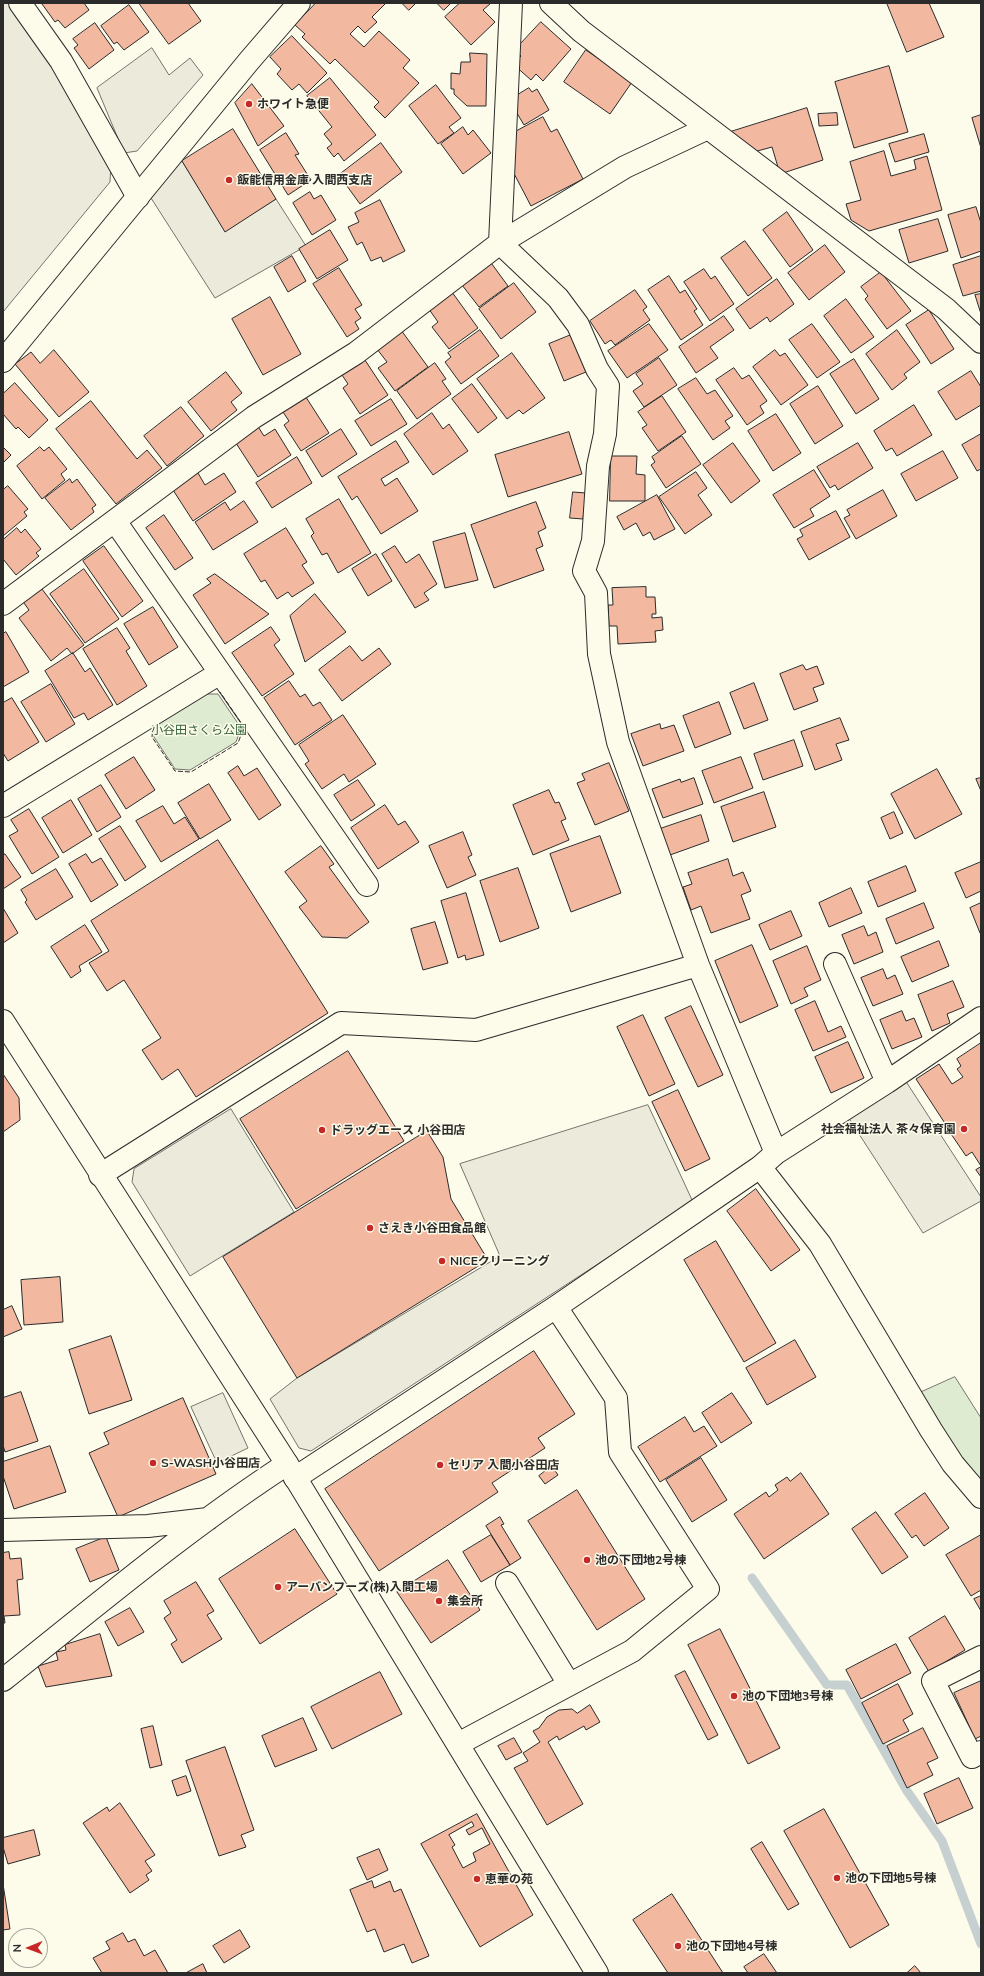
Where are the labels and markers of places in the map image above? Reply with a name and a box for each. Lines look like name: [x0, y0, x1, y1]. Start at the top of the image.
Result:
place label: ホワイト急便: [257, 97, 329, 111]
marker: ホワイト急便: [244, 99, 254, 109]
place label: 飯能信用金庫 入間西支店: [237, 173, 372, 187]
marker: 飯能信用金庫 入間西支店: [224, 175, 234, 185]
place label: 社会福祉法人 茶々保育園: [821, 1122, 956, 1136]
place label: ドラッグエース 小谷田店: [330, 1123, 465, 1137]
marker: 社会福祉法人 茶々保育園: [959, 1124, 969, 1134]
marker: ドラッグエース 小谷田店: [317, 1125, 327, 1135]
place label: さえき小谷田食品館: [378, 1221, 486, 1235]
marker: さえき小谷田食品館: [365, 1223, 375, 1233]
place label: NICEクリーニング: [450, 1254, 550, 1268]
marker: NICEクリーニング: [437, 1256, 447, 1266]
place label: S-WASH小谷田店: [161, 1456, 260, 1470]
marker: S-WASH小谷田店: [148, 1458, 158, 1468]
place label: セリア 入間小谷田店: [448, 1458, 559, 1472]
marker: セリア 入間小谷田店: [435, 1460, 445, 1470]
place label: 池の下団地2号棟: [595, 1553, 686, 1567]
marker: 池の下団地2号棟: [582, 1555, 592, 1565]
place label: アーバンフーズ(株)入間工場: [286, 1580, 438, 1594]
marker: アーバンフーズ(株)入間工場: [273, 1582, 283, 1592]
place label: 集会所: [447, 1594, 483, 1608]
marker: 集会所: [434, 1596, 444, 1606]
place label: 池の下団地3号棟: [742, 1689, 833, 1703]
marker: 池の下団地3号棟: [729, 1691, 739, 1701]
place label: 池の下団地5号棟: [845, 1871, 936, 1885]
place label: 恵華の苑: [485, 1872, 533, 1886]
marker: 池の下団地5号棟: [832, 1873, 842, 1883]
marker: 恵華の苑: [472, 1874, 482, 1884]
place label: 池の下団地4号棟: [686, 1939, 777, 1953]
marker: 池の下団地4号棟: [673, 1941, 683, 1951]

